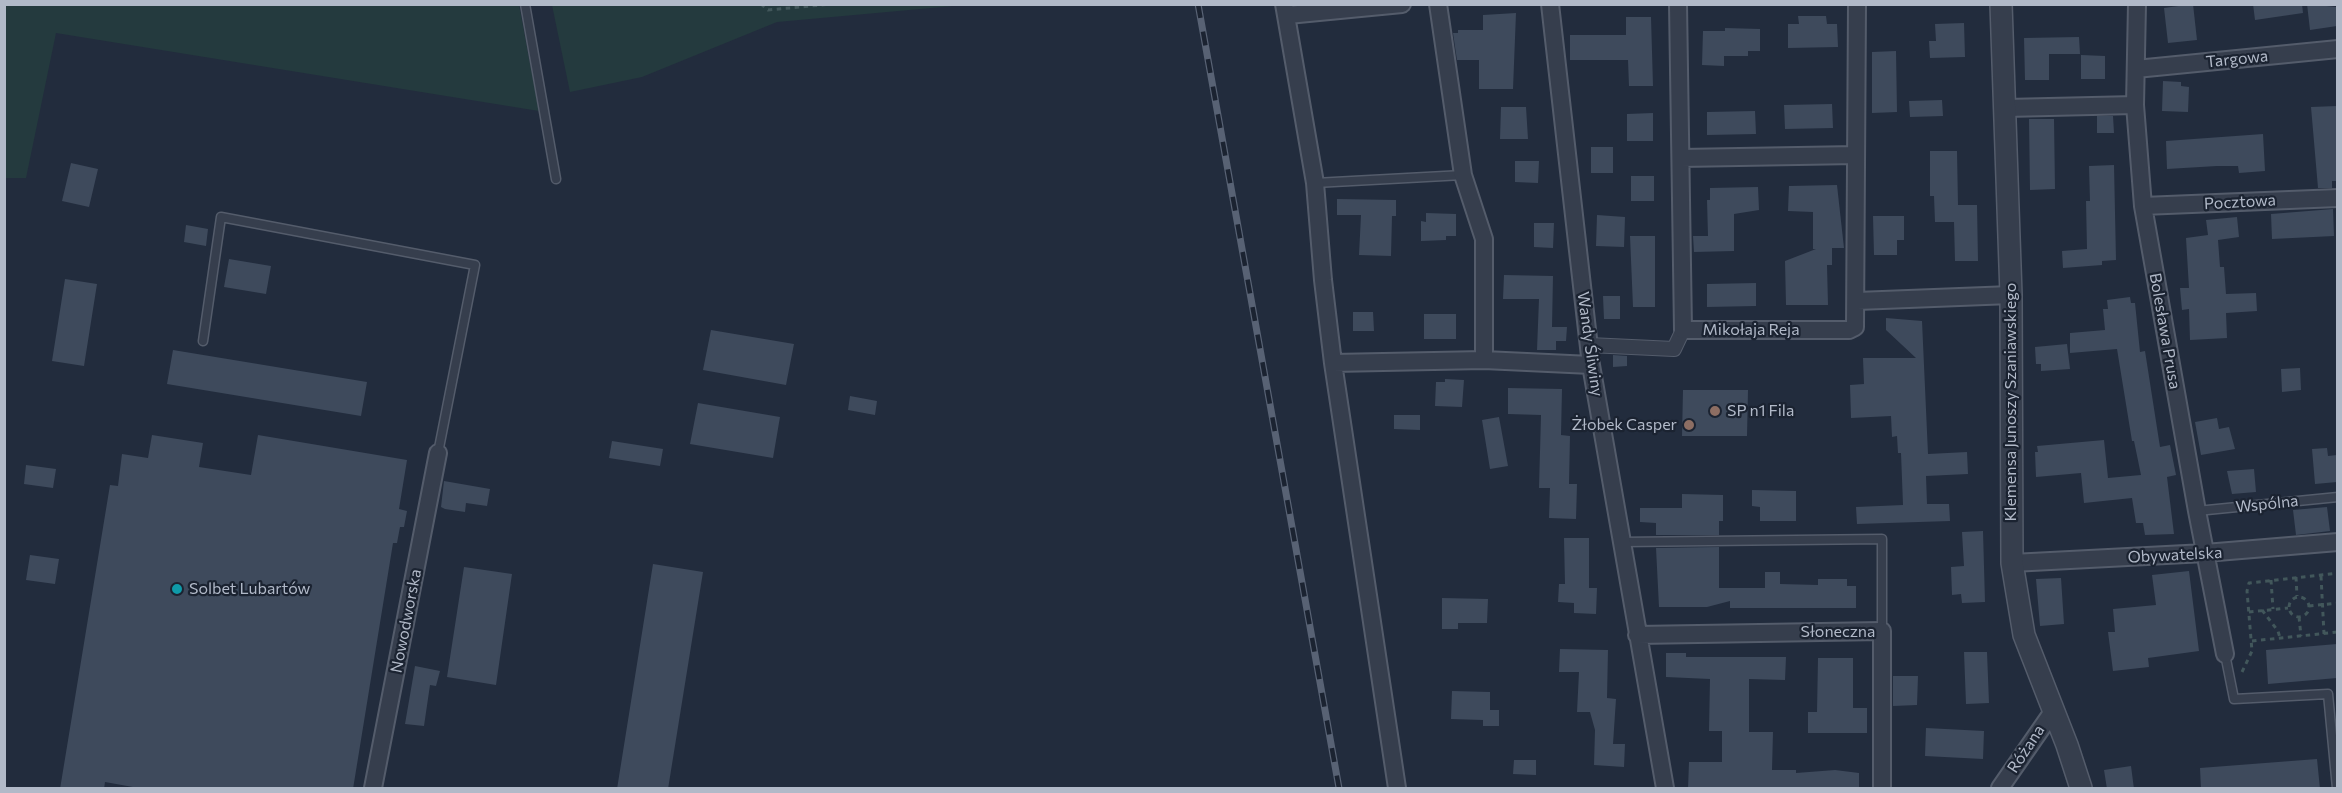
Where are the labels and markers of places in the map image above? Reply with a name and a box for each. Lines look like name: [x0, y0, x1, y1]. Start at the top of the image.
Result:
place label: SP n1 Fila: [1727, 401, 1794, 421]
marker: SP n1 Fila: [1708, 404, 1722, 418]
place label: Żłobek Casper: [1571, 415, 1677, 435]
marker: Żłobek Casper: [1682, 418, 1696, 432]
place label: Solbet Lubartów: [189, 579, 310, 599]
marker: Solbet Lubartów: [170, 582, 184, 596]

